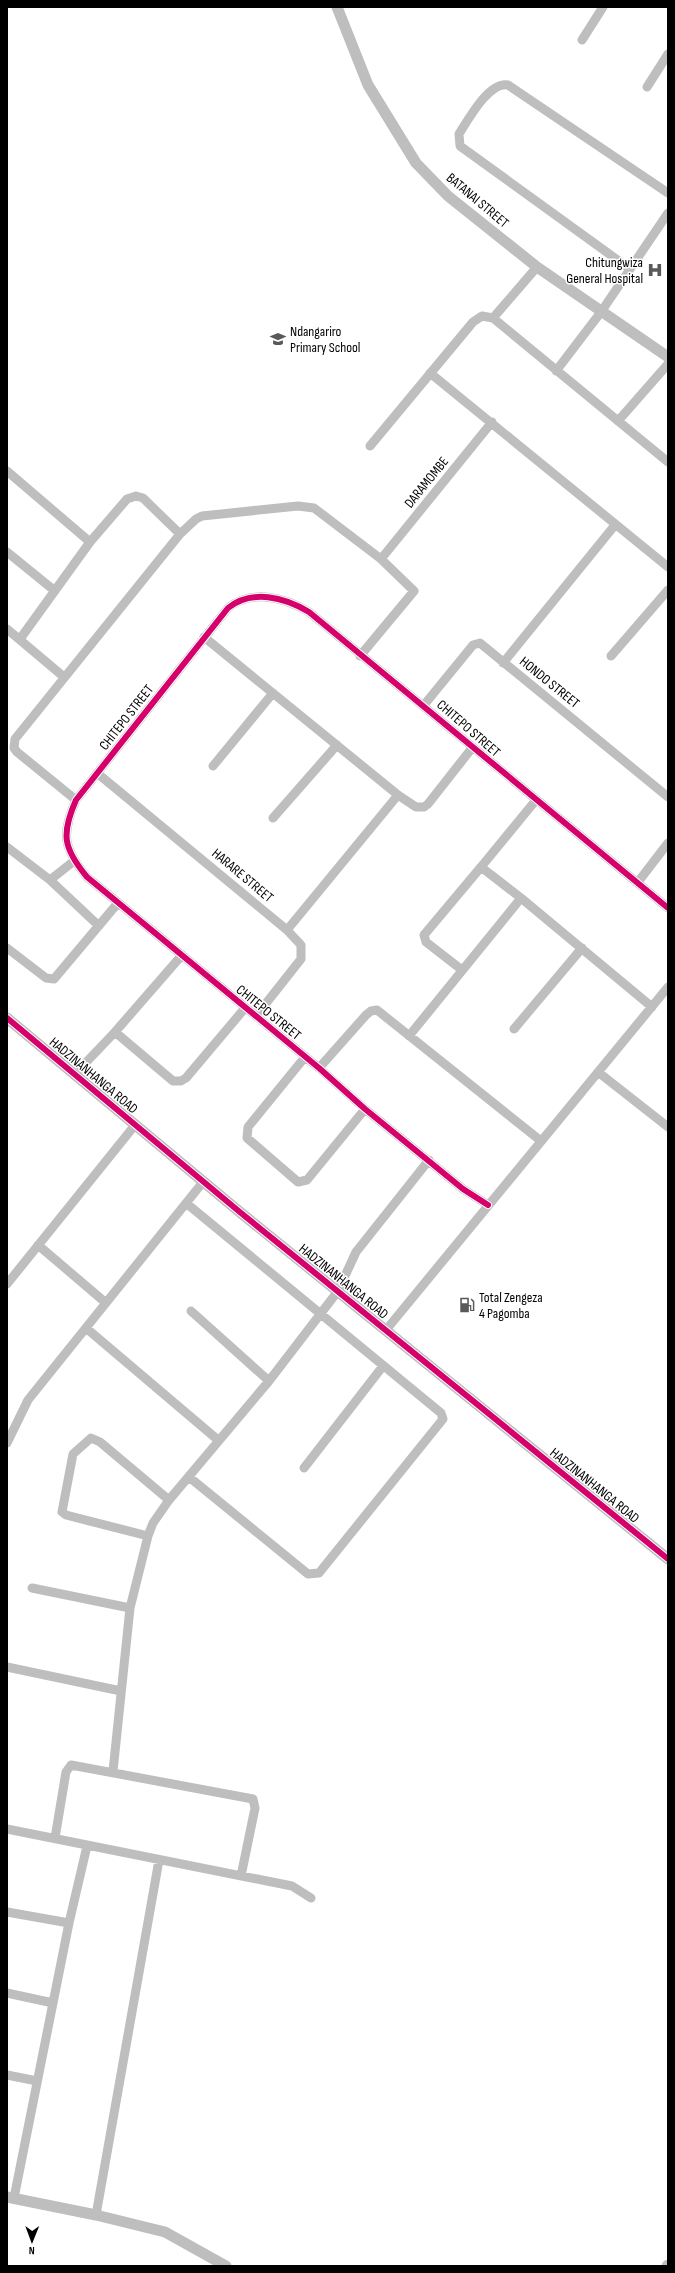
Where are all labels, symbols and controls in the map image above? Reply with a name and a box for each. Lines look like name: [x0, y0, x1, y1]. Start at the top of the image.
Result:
street label: BATANAI STREET: [443, 169, 513, 232]
place label: Chitungwiza General Hospital: [566, 254, 643, 287]
hospital icon: Chitungwiza General Hospital: [646, 261, 664, 279]
place label: Ndangariro Primary School: [290, 323, 360, 356]
school or university icon: Ndangariro Primary School: [269, 330, 287, 348]
street label: DARAMOMBE: [401, 453, 452, 511]
street label: HONDO STREET: [516, 653, 583, 712]
street label: CHITEPO STREET: [96, 681, 157, 753]
street label: CHITEPO STREET: [433, 696, 504, 761]
street label: HARARE STREET: [208, 845, 277, 906]
street label: CHITEPO STREET: [233, 981, 305, 1044]
street label: HADZINANHANGA ROAD: [46, 1033, 141, 1117]
street label: HADZINANHANGA ROAD: [296, 1240, 392, 1323]
place label: Total Zengeza 4 Pagomba: [479, 1289, 543, 1322]
fuel station icon: Total Zengeza 4 Pagomba: [458, 1296, 476, 1314]
street label: HADZINANHANGA ROAD: [547, 1444, 643, 1527]
north arrow: [12, 2221, 52, 2261]
text: N: [29, 2244, 35, 2257]

